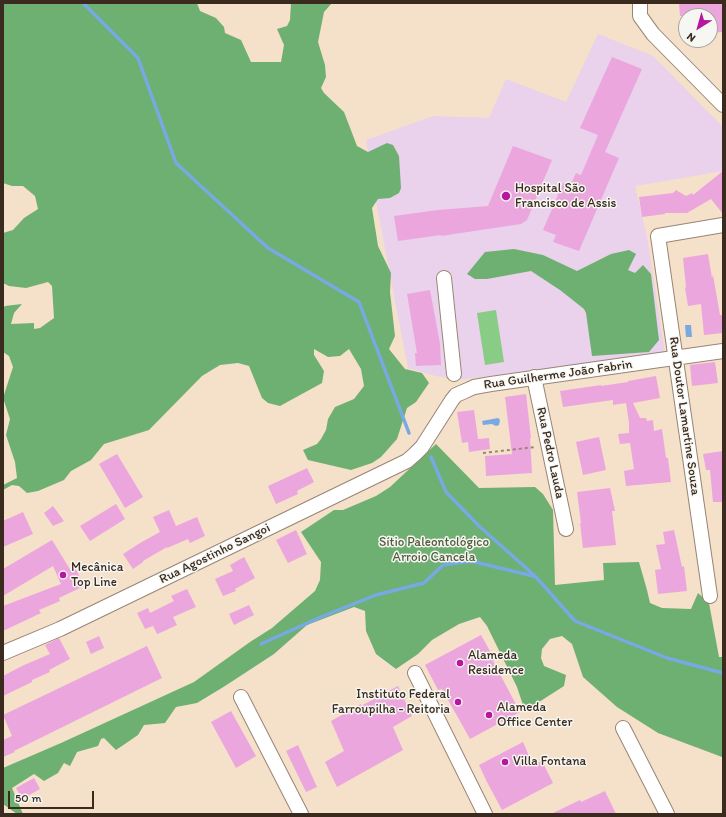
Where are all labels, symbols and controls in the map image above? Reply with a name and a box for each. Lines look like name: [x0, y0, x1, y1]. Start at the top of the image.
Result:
north arrow: [678, 8, 718, 48]
text: N: [684, 30, 698, 45]
place label: Hospital São Francisco de Assis: [515, 181, 616, 212]
marker: Hospital São Francisco de Assis: [500, 190, 512, 202]
street label: Rua Doutor Lamartine Souza: [665, 336, 703, 496]
street label: Rua Guilherme João Fabrin: [483, 357, 633, 393]
street label: Rua Pedro Lauda: [533, 406, 567, 500]
street label: Rua Agostinho Sangoi: [157, 520, 273, 588]
park label: Sítio Paleontológico Arroio Cancela: [379, 535, 489, 566]
place label: Mecânica Top Line: [71, 560, 123, 591]
marker: Mecânica Top Line: [58, 570, 68, 580]
place label: Alameda Residence: [468, 648, 524, 679]
marker: Alameda Residence: [455, 658, 465, 668]
place label: Instituto Federal Farroupilha - Reitoria: [332, 687, 450, 718]
marker: Instituto Federal Farroupilha - Reitoria: [453, 697, 463, 707]
place label: Alameda Office Center: [497, 700, 573, 731]
marker: Alameda Office Center: [484, 710, 494, 720]
place label: Villa Fontana: [513, 754, 586, 770]
marker: Villa Fontana: [500, 757, 510, 767]
scale bar: [10, 783, 96, 809]
text: 50 m: [15, 791, 41, 805]

